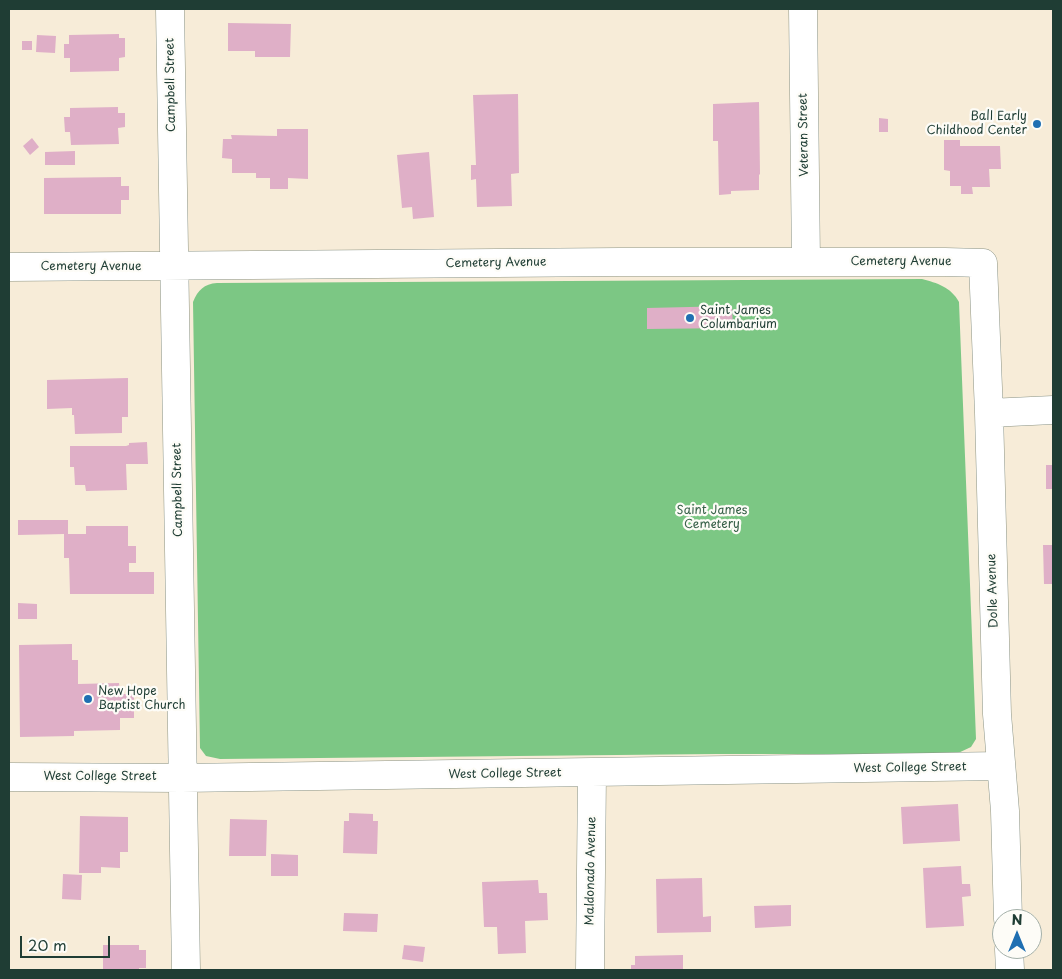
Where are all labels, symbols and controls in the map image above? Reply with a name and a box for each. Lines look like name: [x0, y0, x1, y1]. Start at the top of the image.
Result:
street label: Campbell Street: [163, 38, 179, 132]
street label: Veteran Street: [796, 93, 812, 177]
place label: Ball Early Childhood Center: [927, 110, 1027, 138]
marker: Ball Early Childhood Center: [1031, 118, 1043, 130]
street label: Cemetery Avenue: [445, 255, 547, 271]
street label: Cemetery Avenue: [851, 255, 951, 269]
street label: Cemetery Avenue: [41, 260, 141, 274]
place label: Saint James Columbarium: [700, 304, 777, 332]
marker: Saint James Columbarium: [684, 312, 696, 324]
street label: Campbell Street: [170, 443, 186, 537]
park label: Saint James Cemetery: [677, 504, 747, 532]
street label: Dolle Avenue: [984, 553, 1002, 629]
place label: New Hope Baptist Church: [98, 685, 185, 713]
marker: New Hope Baptist Church: [82, 693, 94, 705]
street label: West College Street: [853, 760, 967, 776]
street label: West College Street: [448, 766, 562, 782]
street label: West College Street: [43, 770, 157, 784]
street label: Maldonado Avenue: [583, 816, 599, 926]
north arrow: [992, 909, 1042, 959]
text: N: [1011, 909, 1023, 930]
scale bar: [22, 926, 112, 958]
text: 20 m: [28, 933, 67, 956]

